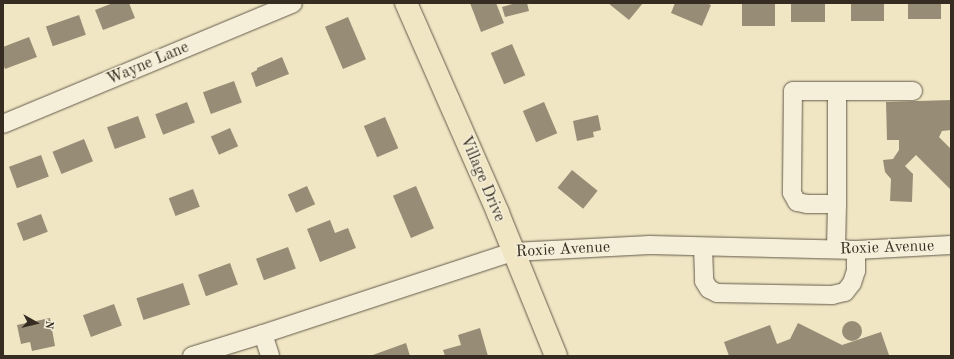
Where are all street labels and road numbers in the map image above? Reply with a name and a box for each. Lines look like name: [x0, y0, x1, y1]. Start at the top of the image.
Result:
street label: Wayne Lane: [104, 38, 192, 90]
street label: Village Drive: [455, 133, 509, 225]
street label: Roxie Avenue: [840, 237, 934, 259]
street label: Roxie Avenue: [515, 238, 611, 262]

